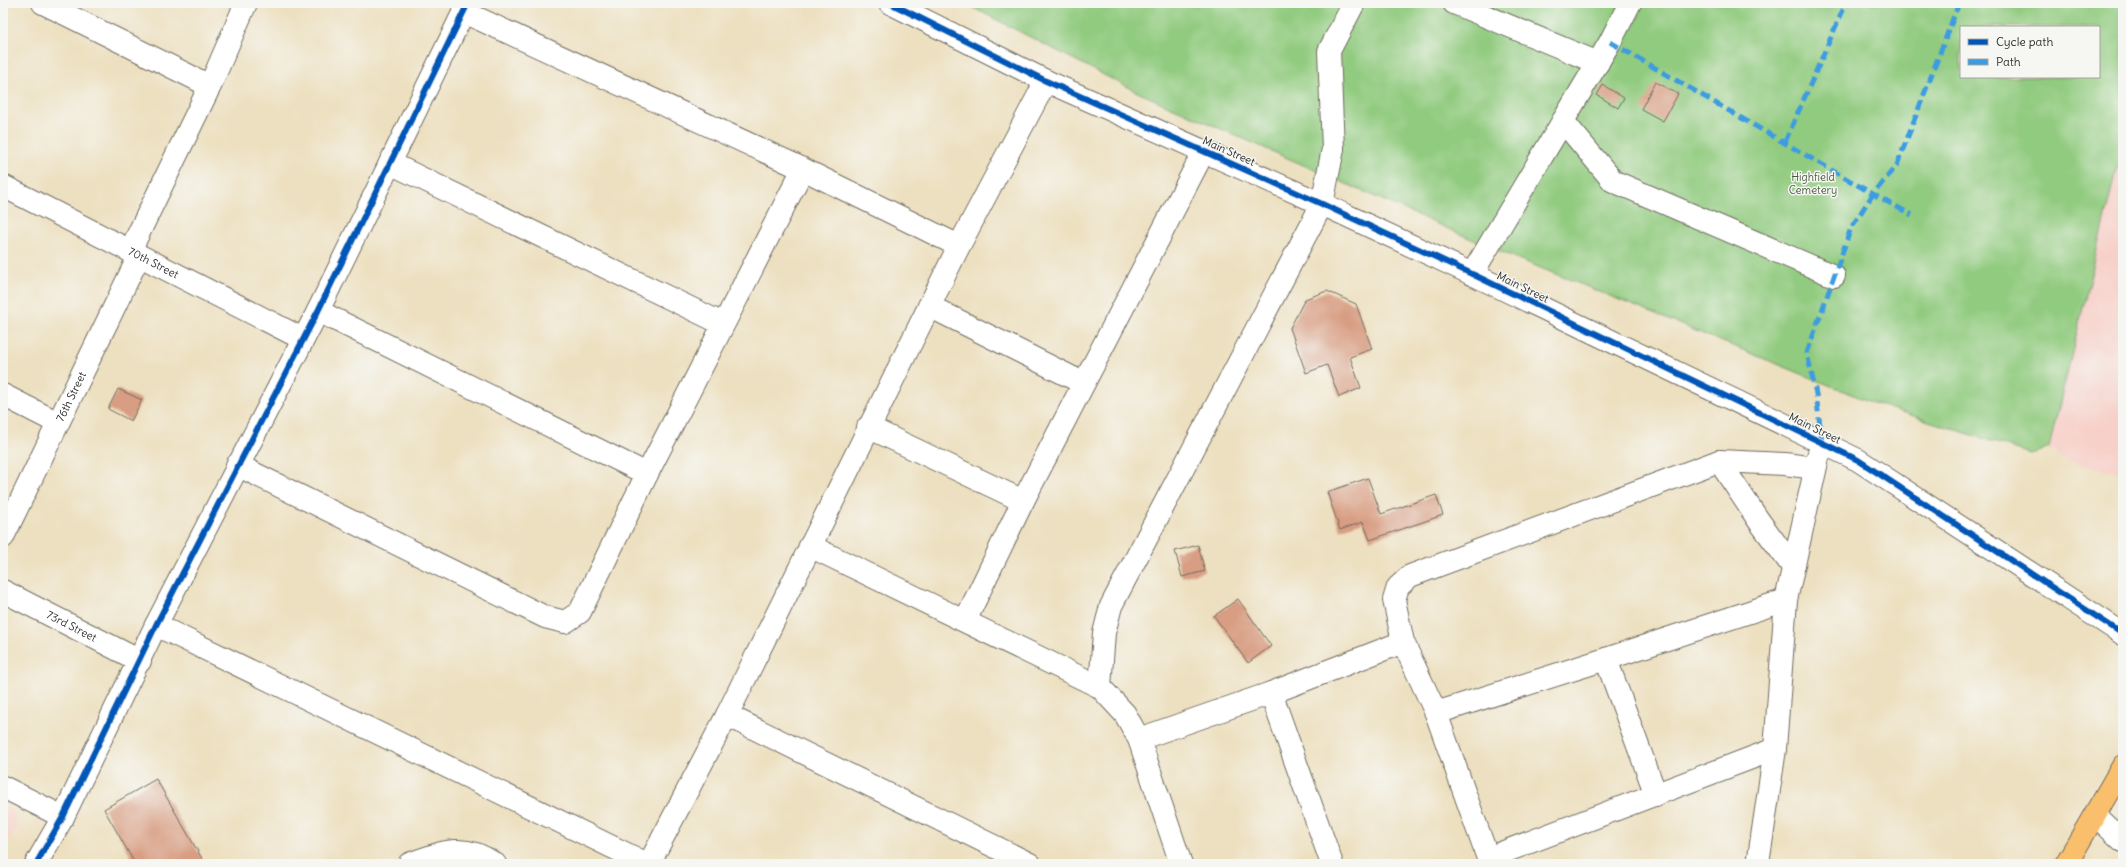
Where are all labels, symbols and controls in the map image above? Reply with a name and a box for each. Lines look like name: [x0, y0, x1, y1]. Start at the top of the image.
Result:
legend: [1960, 26, 2100, 78]
text: Cycle path: [1996, 34, 2053, 49]
text: Path: [1996, 54, 2021, 69]
street label: Main Street: [1201, 133, 1258, 169]
park label: Highfield Cemetery: [1789, 170, 1837, 197]
street label: 70th Street: [126, 244, 181, 282]
street label: Main Street: [1495, 268, 1551, 306]
street label: 76th Street: [53, 369, 89, 424]
street label: Main Street: [1787, 409, 1843, 447]
street label: 73rd Street: [44, 607, 99, 645]

